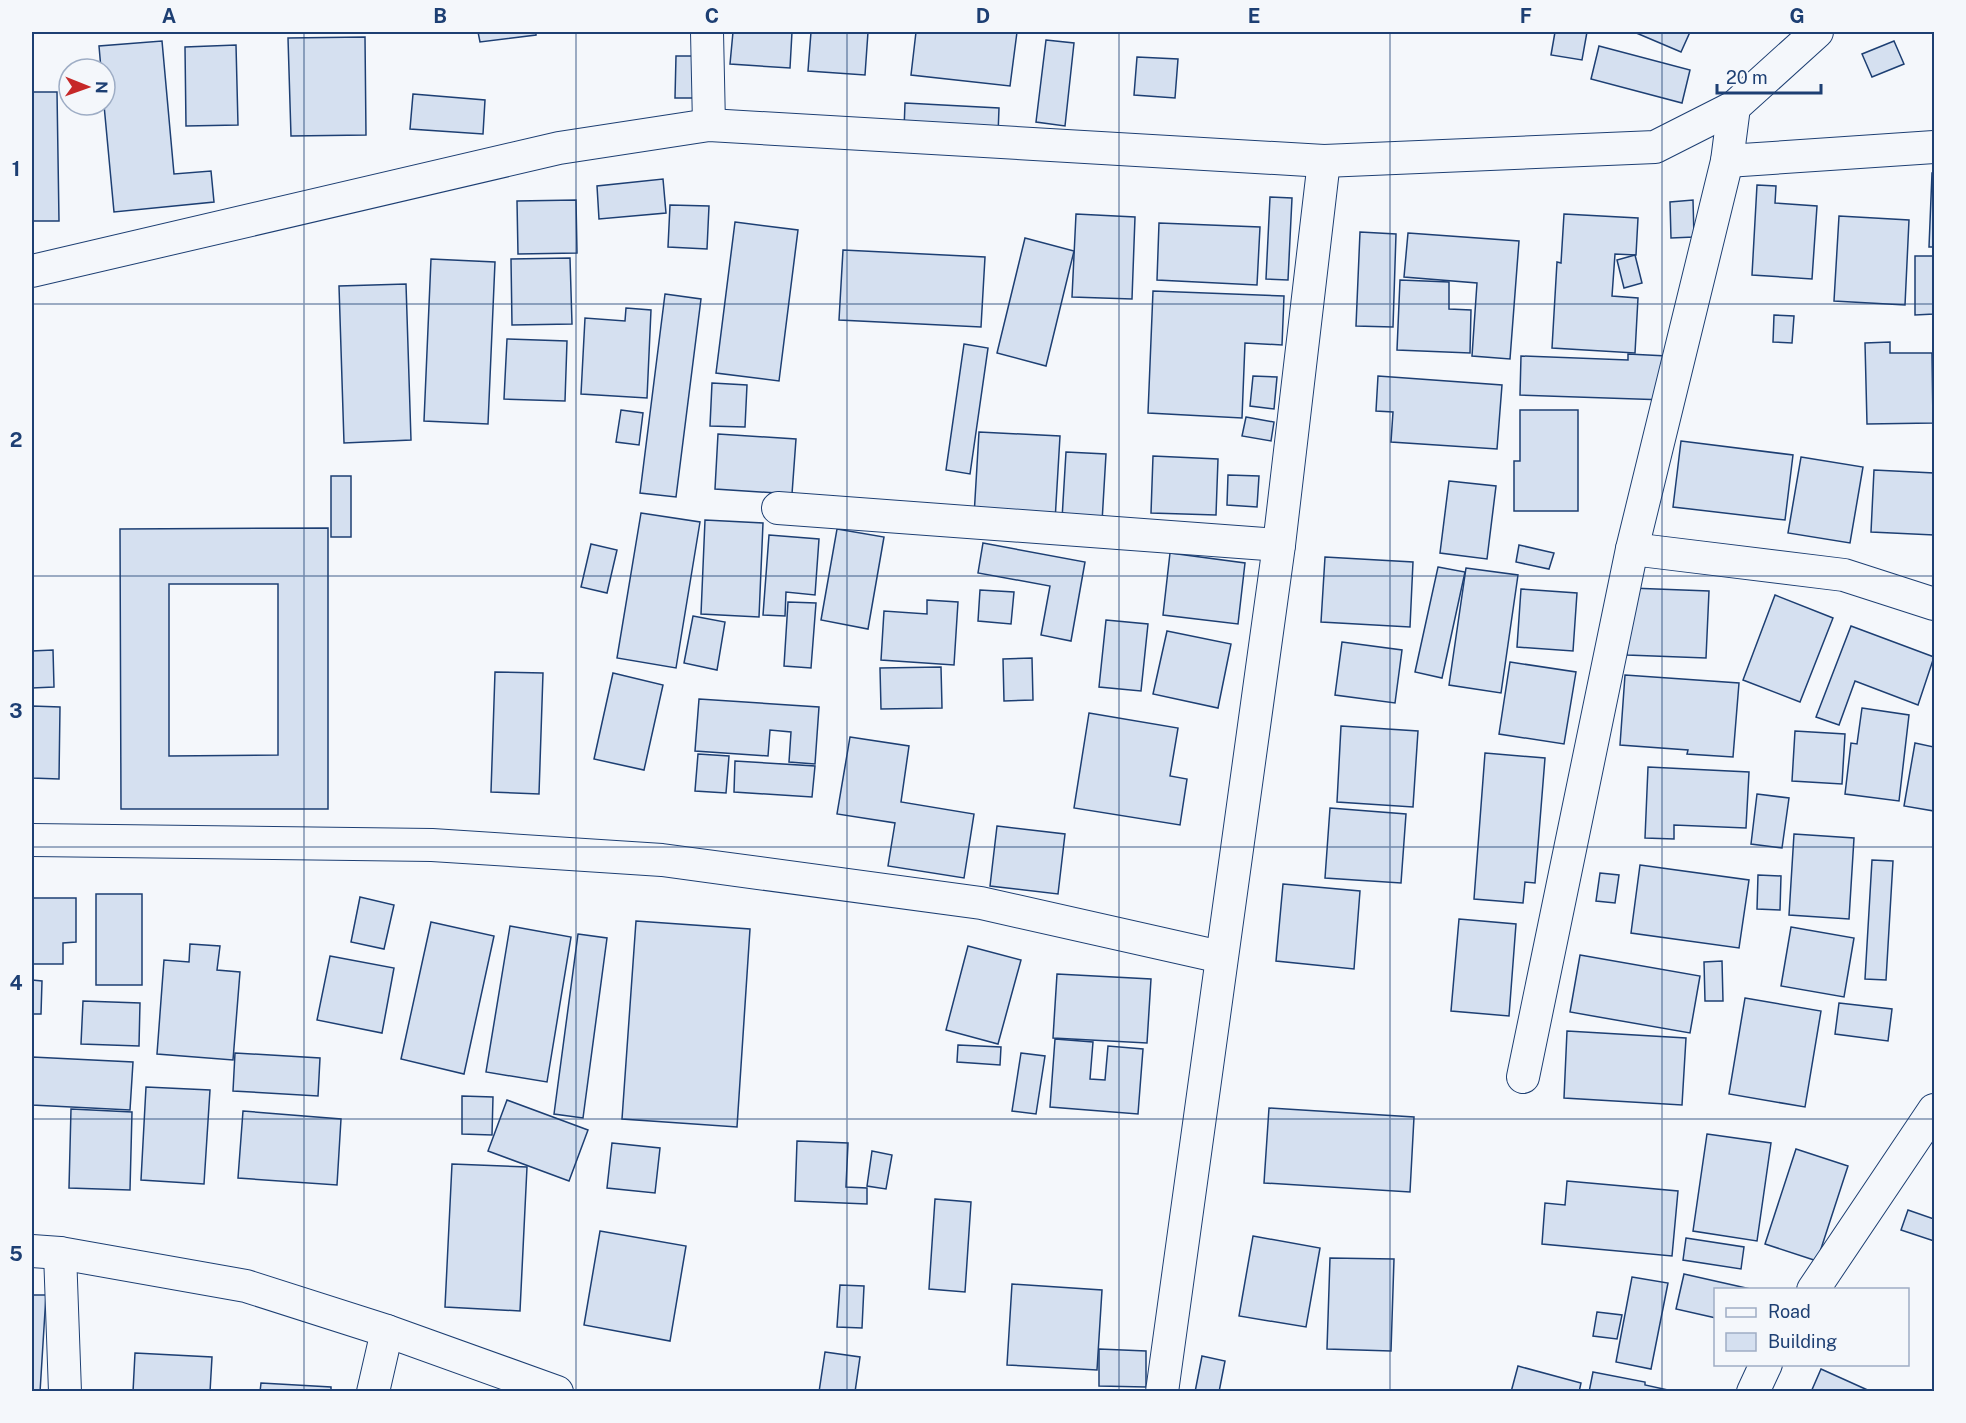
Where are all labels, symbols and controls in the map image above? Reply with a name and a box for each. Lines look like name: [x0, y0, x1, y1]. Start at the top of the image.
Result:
text: A: [162, 4, 176, 28]
text: B: [433, 4, 447, 28]
text: C: [705, 4, 719, 28]
text: D: [976, 4, 990, 28]
text: E: [1248, 4, 1260, 28]
text: F: [1520, 4, 1532, 28]
text: G: [1789, 4, 1805, 28]
north arrow: [57, 57, 117, 117]
scale bar: [1717, 57, 1820, 95]
text: 20 m: [1726, 67, 1768, 88]
text: N: [92, 81, 111, 94]
text: 1: [12, 157, 20, 181]
text: 2: [10, 428, 22, 452]
text: 3: [9, 699, 23, 723]
text: 4: [9, 971, 23, 995]
text: 5: [9, 1242, 23, 1266]
legend: [1714, 1288, 1909, 1366]
text: Road: [1768, 1301, 1811, 1322]
text: Building: [1768, 1331, 1837, 1352]

